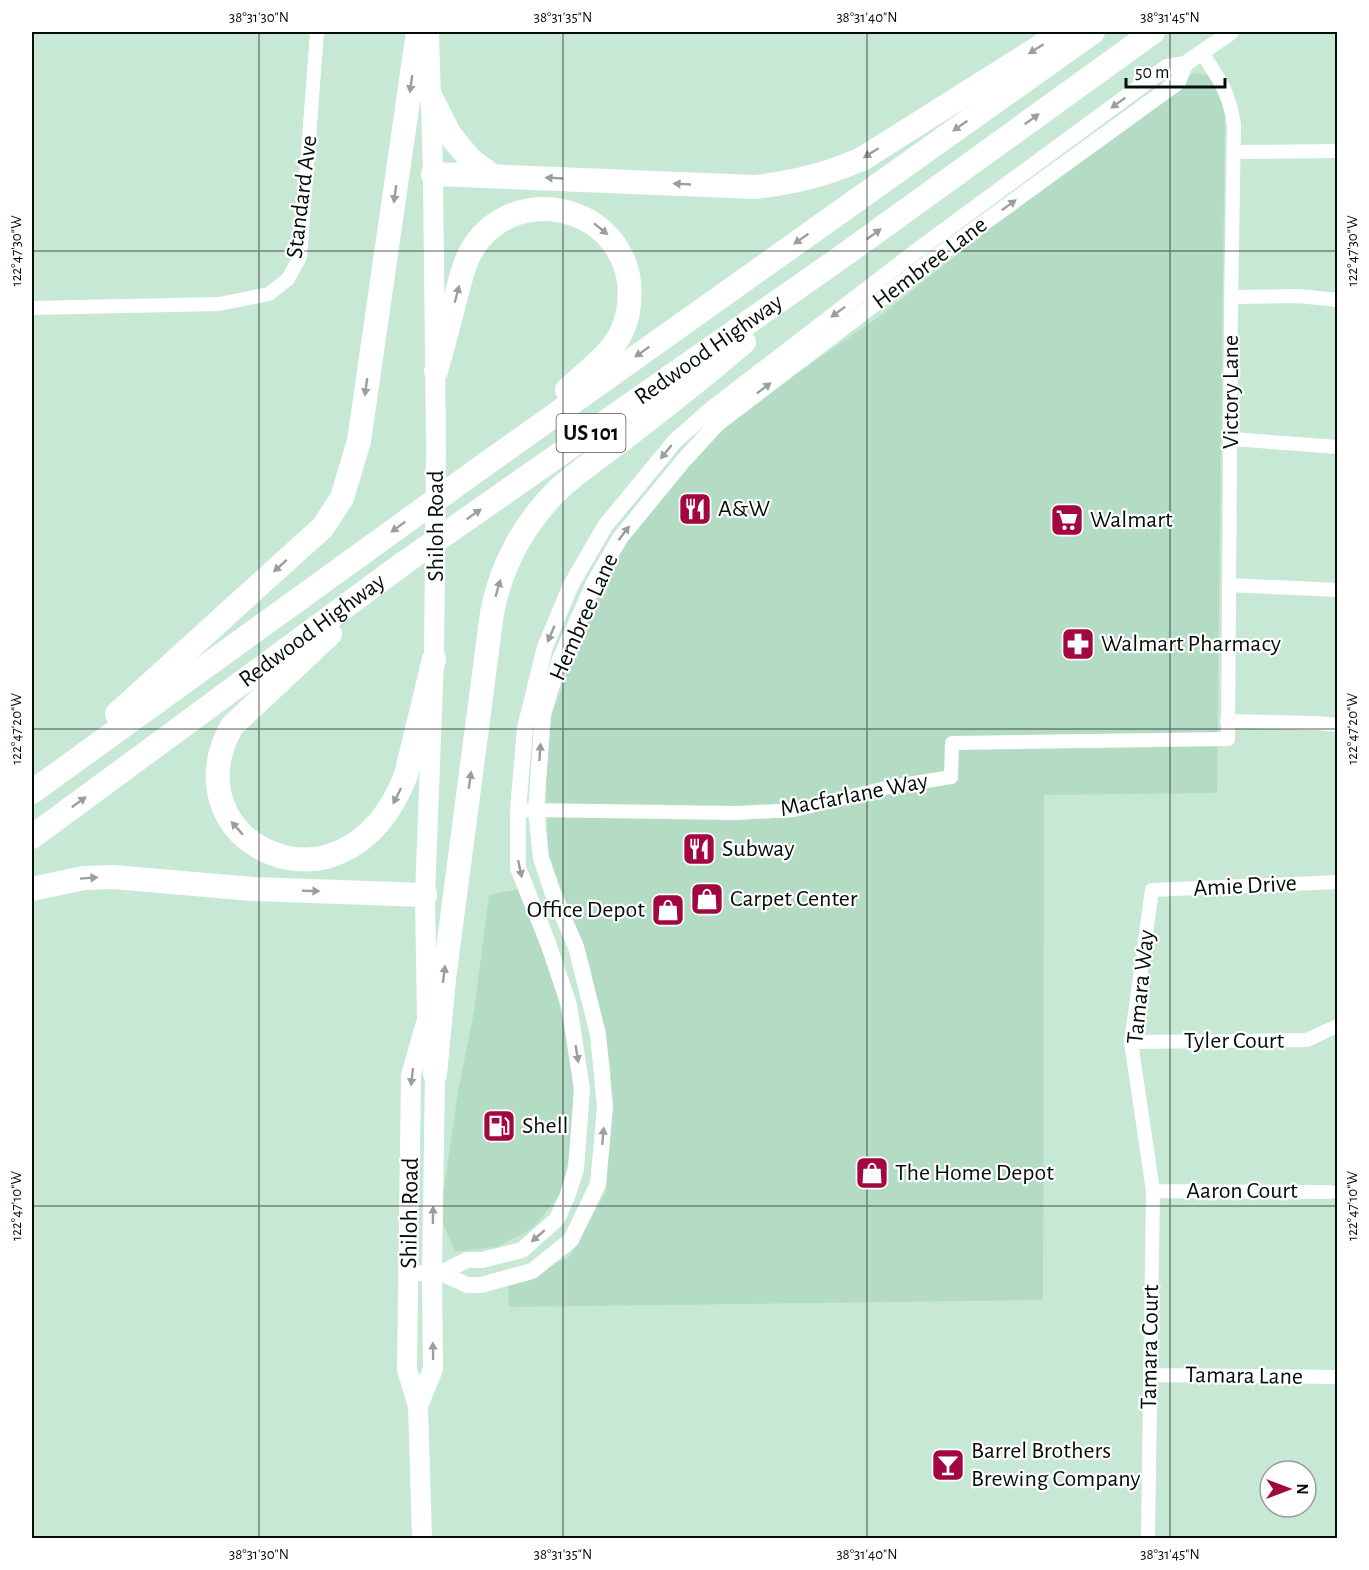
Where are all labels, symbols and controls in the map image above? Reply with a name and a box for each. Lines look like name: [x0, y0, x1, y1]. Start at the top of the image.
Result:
text: 38°31'30"N: [229, 10, 289, 25]
text: 38°31'35"N: [534, 10, 592, 25]
text: 38°31'40"N: [836, 10, 898, 25]
text: 38°31'45"N: [1140, 10, 1200, 25]
one-way arrow: [1028, 43, 1044, 54]
scale bar: [1126, 51, 1225, 89]
text: 50 m: [1135, 64, 1169, 82]
one-way arrow: [406, 74, 415, 93]
one-way arrow: [1110, 96, 1126, 109]
one-way arrow: [1024, 113, 1040, 125]
one-way arrow: [953, 120, 969, 132]
street label: Standard Ave: [283, 134, 321, 260]
one-way arrow: [864, 147, 880, 159]
one-way arrow: [544, 173, 563, 182]
one-way arrow: [673, 179, 692, 188]
one-way arrow: [390, 184, 399, 203]
one-way arrow: [1001, 200, 1016, 212]
street label: Hembree Lane: [868, 212, 992, 314]
text: 122°47'30"W: [9, 215, 24, 287]
text: 122°47'30"W: [1345, 215, 1360, 287]
one-way arrow: [593, 223, 608, 235]
one-way arrow: [867, 228, 882, 240]
one-way arrow: [794, 233, 810, 245]
one-way arrow: [452, 285, 462, 303]
street label: Redwood Highway: [630, 290, 787, 410]
one-way arrow: [831, 305, 846, 317]
street label: Victory Lane: [1219, 335, 1243, 449]
one-way arrow: [635, 346, 650, 358]
one-way arrow: [362, 377, 371, 396]
one-way arrow: [756, 383, 771, 395]
road number: US 101: [556, 414, 626, 452]
one-way arrow: [659, 444, 672, 460]
street label: Shiloh Road: [424, 470, 448, 582]
restaurant icon: A&W: [677, 491, 713, 527]
place label: A&W: [718, 497, 771, 521]
supermarket icon: Walmart: [1049, 502, 1085, 538]
place label: Walmart: [1090, 508, 1173, 532]
one-way arrow: [466, 509, 482, 521]
one-way arrow: [391, 521, 407, 533]
one-way arrow: [618, 526, 630, 541]
street label: Hembree Lane: [545, 550, 623, 684]
one-way arrow: [273, 559, 288, 572]
street label: Redwood Highway: [235, 569, 390, 692]
one-way arrow: [494, 579, 503, 597]
one-way arrow: [546, 625, 556, 643]
pharmacy icon: Walmart Pharmacy: [1060, 626, 1096, 662]
place label: Walmart Pharmacy: [1101, 632, 1281, 656]
text: 122°47'20"W: [9, 693, 24, 765]
text: 122°47'20"W: [1345, 693, 1360, 765]
one-way arrow: [535, 742, 545, 761]
street label: Macfarlane Way: [778, 769, 930, 821]
one-way arrow: [465, 771, 475, 790]
one-way arrow: [392, 787, 402, 804]
one-way arrow: [71, 797, 86, 809]
one-way arrow: [231, 821, 244, 836]
restaurant icon: Subway: [681, 831, 717, 867]
place label: Subway: [722, 837, 794, 861]
one-way arrow: [516, 859, 525, 878]
street label: Amie Drive: [1193, 871, 1297, 901]
one-way arrow: [79, 874, 98, 883]
shop icon: Carpet Center: [689, 881, 725, 917]
one-way arrow: [302, 886, 321, 895]
place label: Carpet Center: [730, 887, 858, 911]
shop icon: Office Depot: [650, 892, 686, 928]
place label: Office Depot: [527, 898, 645, 922]
street label: Tamara Way: [1123, 929, 1159, 1045]
one-way arrow: [440, 964, 449, 983]
street label: Tyler Court: [1184, 1029, 1284, 1053]
one-way arrow: [572, 1045, 581, 1064]
one-way arrow: [408, 1067, 417, 1086]
fuel station icon: Shell: [481, 1108, 517, 1144]
place label: Shell: [522, 1114, 569, 1138]
one-way arrow: [598, 1127, 608, 1146]
shop icon: The Home Depot: [854, 1155, 890, 1191]
street label: Shiloh Road: [397, 1157, 423, 1269]
place label: The Home Depot: [895, 1161, 1054, 1185]
text: 122°47'10"W: [9, 1170, 24, 1241]
text: 122°47'10"W: [1345, 1170, 1360, 1241]
street label: Aaron Court: [1186, 1179, 1298, 1203]
one-way arrow: [428, 1205, 438, 1224]
one-way arrow: [531, 1229, 546, 1242]
street label: Tamara Court: [1137, 1284, 1163, 1410]
one-way arrow: [428, 1341, 437, 1360]
street label: Tamara Lane: [1185, 1363, 1303, 1389]
place label: Barrel Brothers Brewing Company: [971, 1439, 1140, 1491]
bar icon: Barrel Brothers Brewing Company: [930, 1447, 966, 1483]
north arrow: [1258, 1459, 1318, 1519]
text: N: [1294, 1483, 1310, 1495]
text: 38°31'30"N: [229, 1547, 289, 1562]
text: 38°31'35"N: [534, 1547, 592, 1562]
text: 38°31'40"N: [836, 1547, 898, 1562]
text: 38°31'45"N: [1140, 1547, 1200, 1562]

